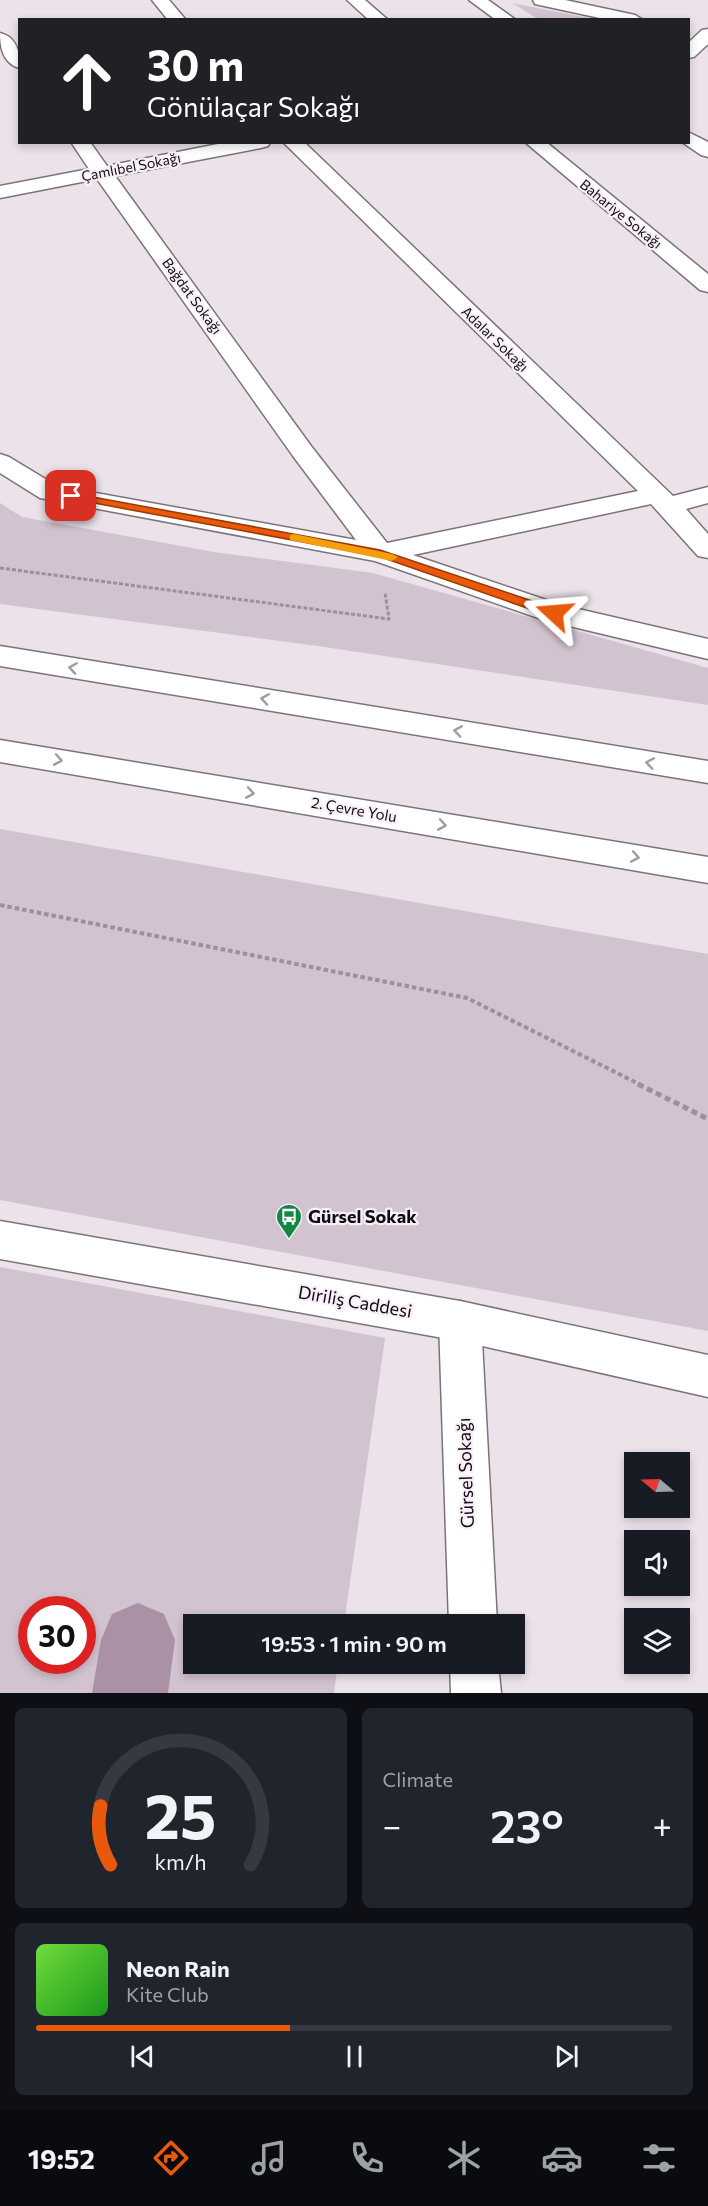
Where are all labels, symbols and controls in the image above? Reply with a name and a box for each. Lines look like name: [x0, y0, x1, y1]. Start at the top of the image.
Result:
text: 30 m: [147, 38, 244, 90]
icon: ahead: [48, 42, 126, 120]
text: Gönülaçar Sokağı: [147, 90, 360, 123]
street label: Çamlıbel Sokağı: [80, 149, 182, 184]
street label: Bahariye Sokağı: [577, 175, 666, 252]
street label: Bağdat Sokağı: [159, 254, 226, 337]
street label: Adalar Sokağı: [458, 302, 532, 375]
pin: [45, 470, 96, 521]
icon: arrive: [54, 479, 87, 512]
position arrow: [522, 581, 586, 645]
one-way arrow: [68, 662, 78, 675]
one-way arrow: [261, 694, 270, 706]
one-way arrow: [453, 725, 463, 738]
one-way arrow: [53, 754, 62, 766]
one-way arrow: [646, 757, 655, 769]
one-way arrow: [245, 786, 255, 798]
street label: 2. Çevre Yolu: [310, 793, 398, 825]
one-way arrow: [437, 818, 447, 831]
one-way arrow: [630, 851, 639, 863]
bus stop icon: Gürsel Sokak: [274, 1202, 304, 1240]
place label: Gürsel Sokak: [308, 1205, 417, 1227]
street label: Diriliş Caddesi: [296, 1280, 414, 1322]
street label: Gürsel Sokağı: [452, 1417, 478, 1529]
north arrow: [624, 1452, 690, 1518]
map controls: [624, 1452, 690, 1674]
button: sound: [624, 1530, 690, 1596]
speed limit sign: 30: [18, 1596, 96, 1674]
button: layers: [624, 1608, 690, 1674]
text: 19:53 · 1 min · 90 m: [261, 1630, 447, 1657]
text: Climate: [383, 1767, 453, 1791]
text: 25: [145, 1776, 217, 1852]
text: 23°: [490, 1797, 564, 1852]
text: −: [383, 1804, 401, 1845]
text: +: [653, 1804, 672, 1845]
text: km/h: [155, 1848, 207, 1874]
text: Neon Rain: [126, 1955, 230, 1982]
text: Kite Club: [126, 1982, 209, 2006]
icon: previous: [126, 2040, 159, 2073]
icon: pause: [338, 2040, 371, 2073]
icon: next: [550, 2040, 583, 2073]
icon: directions: [150, 2137, 192, 2179]
icon: music: [248, 2137, 290, 2179]
icon: phone: [346, 2137, 388, 2179]
icon: climate: [443, 2137, 485, 2179]
icon: car: [541, 2137, 583, 2179]
icon: filters: [638, 2137, 680, 2179]
text: 19:52: [28, 2142, 95, 2175]

